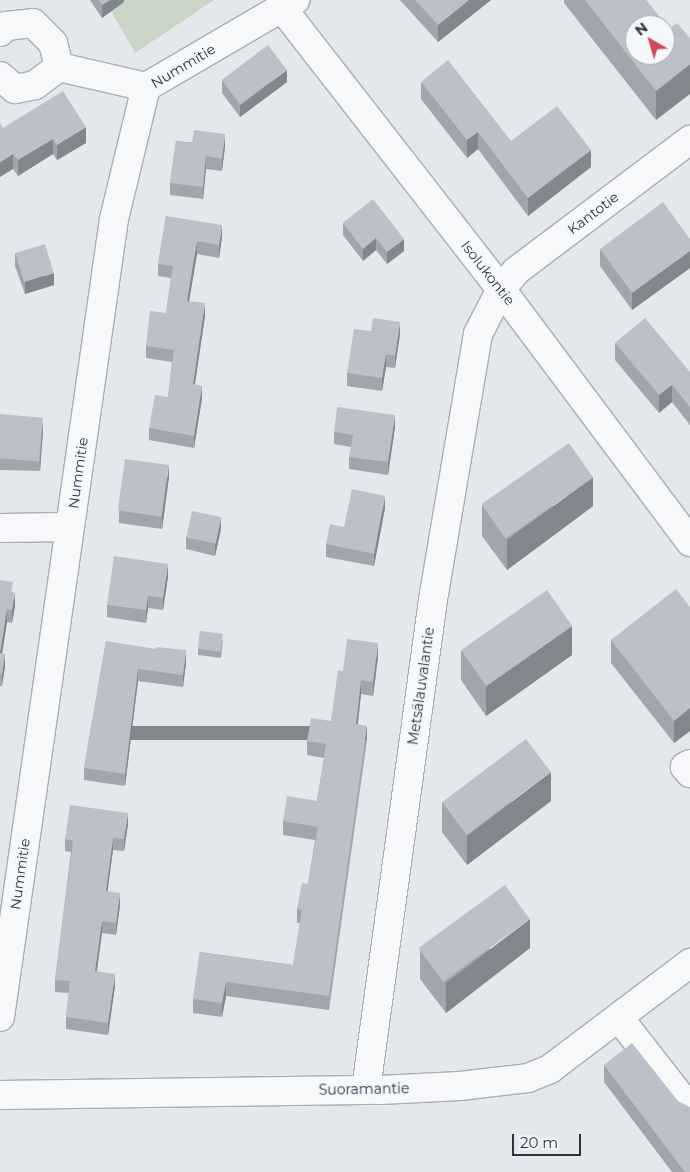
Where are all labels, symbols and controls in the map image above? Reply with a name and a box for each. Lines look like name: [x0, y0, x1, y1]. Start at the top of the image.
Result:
north arrow: [625, 15, 675, 65]
text: N: [631, 18, 651, 40]
street label: Nummitie: [148, 40, 218, 92]
street label: Kantotie: [564, 188, 622, 238]
street label: Isolukontie: [458, 237, 518, 309]
street label: Nummitie: [65, 436, 91, 510]
street label: Metsälauvalantie: [404, 626, 438, 746]
street label: Nummitie: [7, 837, 33, 911]
street label: Suoramantie: [319, 1080, 409, 1098]
scale bar: [515, 1124, 584, 1156]
text: 20 m: [520, 1133, 558, 1152]

